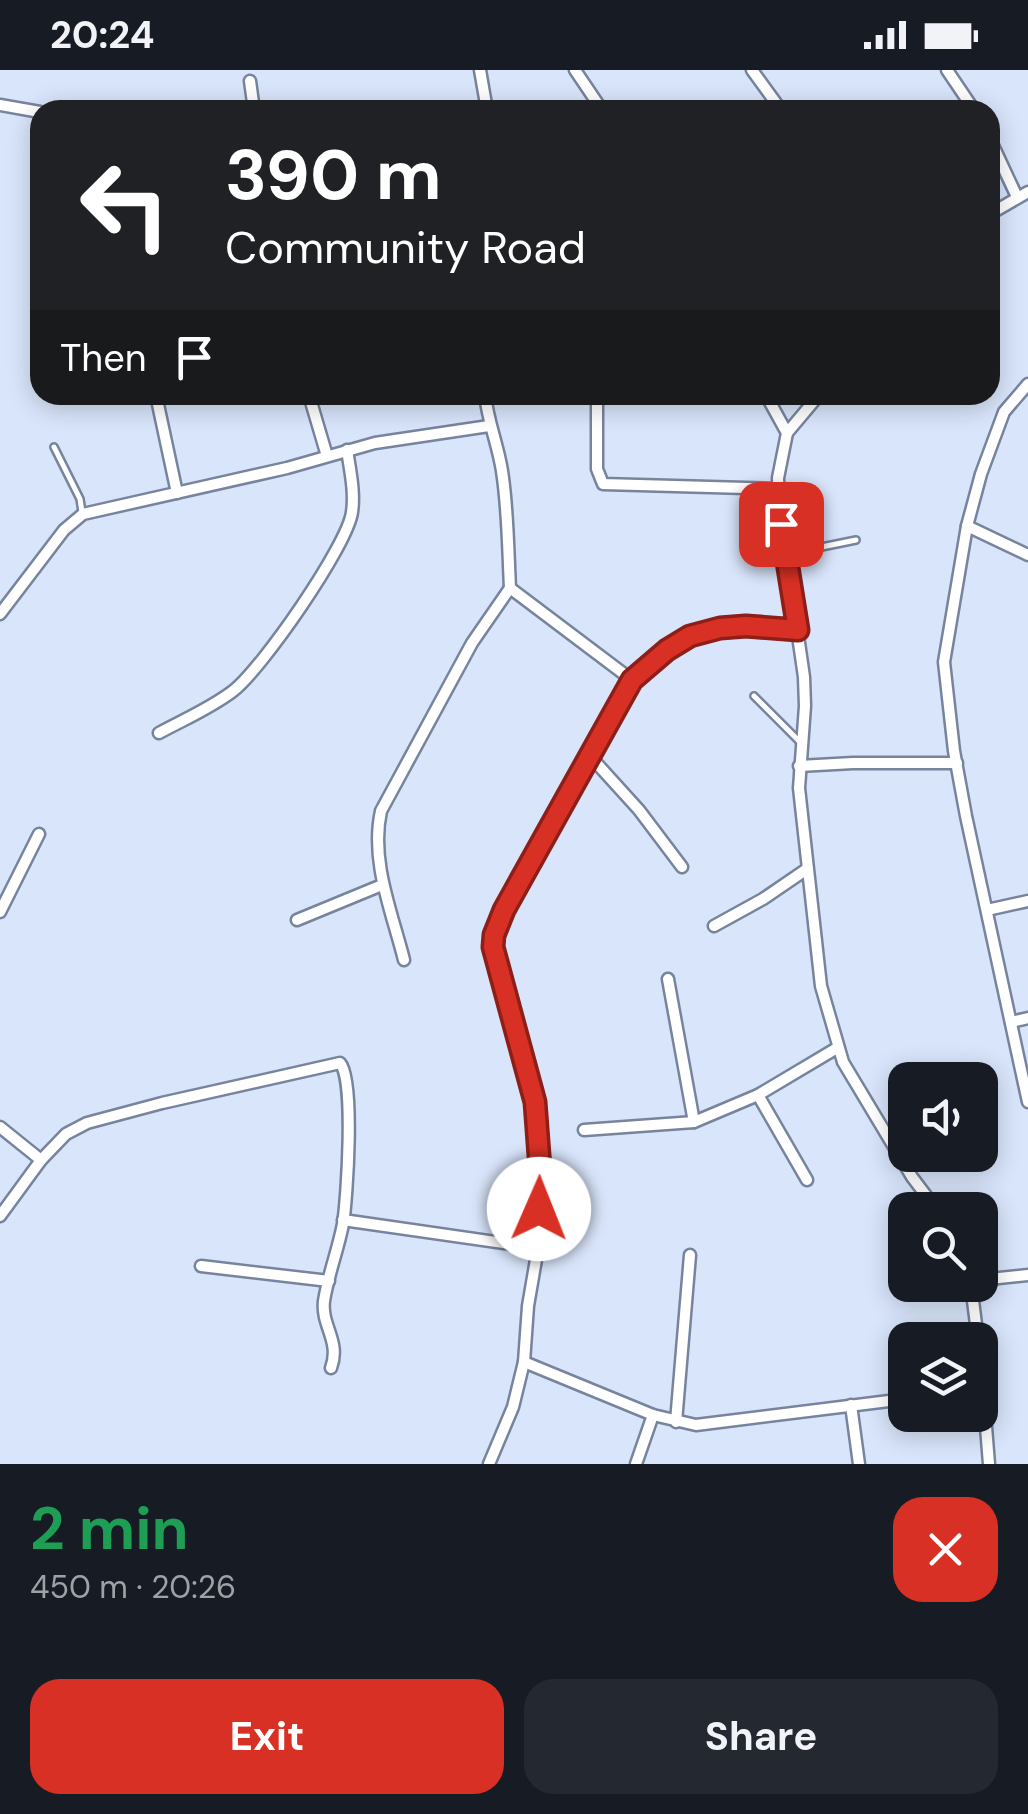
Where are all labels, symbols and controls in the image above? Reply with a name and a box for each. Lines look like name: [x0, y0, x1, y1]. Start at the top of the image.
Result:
text: 20:24: [50, 10, 155, 60]
text: 390 m: [225, 130, 442, 221]
icon: left: [60, 140, 190, 270]
text: Community Road: [225, 218, 586, 277]
icon: arrive: [167, 330, 222, 385]
text: Then: [60, 333, 147, 383]
pin: [739, 482, 824, 567]
icon: arrive: [754, 497, 809, 552]
map controls: [888, 1062, 998, 1432]
button: sound: [888, 1062, 998, 1172]
position arrow: [487, 1157, 591, 1261]
button: search: [888, 1192, 998, 1302]
button: layers: [888, 1322, 998, 1432]
text: 2 min: [30, 1489, 189, 1568]
button: close: [893, 1497, 998, 1602]
text: 450 m · 20:26: [30, 1566, 236, 1608]
button: Exit: [30, 1679, 504, 1794]
button: Share: [524, 1679, 998, 1794]

